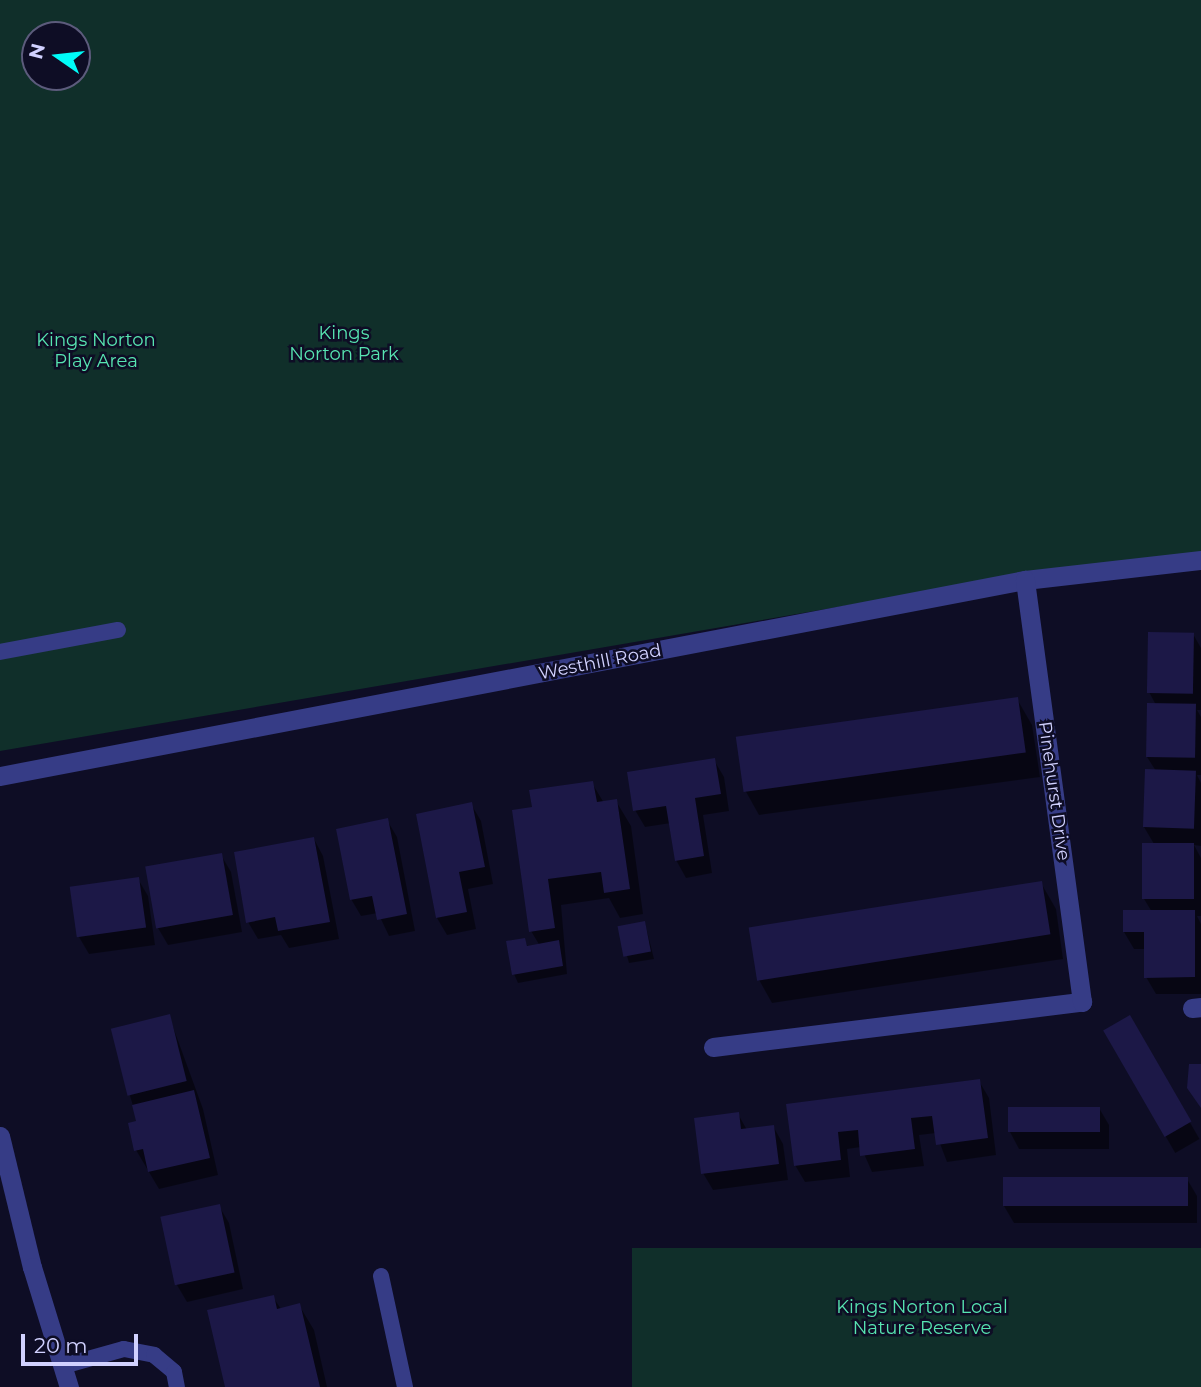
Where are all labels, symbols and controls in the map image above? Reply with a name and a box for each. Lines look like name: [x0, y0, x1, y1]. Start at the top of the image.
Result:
north arrow: [21, 21, 91, 91]
text: N: [24, 41, 50, 62]
park label: Kings Norton Park: [289, 323, 399, 366]
park label: Kings Norton Play Area: [36, 330, 156, 372]
street label: Westhill Road: [537, 640, 663, 684]
street label: Pinehurst Drive: [1034, 720, 1074, 862]
park label: Kings Norton Local Nature Reserve: [836, 1297, 1008, 1340]
scale bar: [24, 1320, 142, 1364]
text: 20 m: [34, 1333, 88, 1358]

